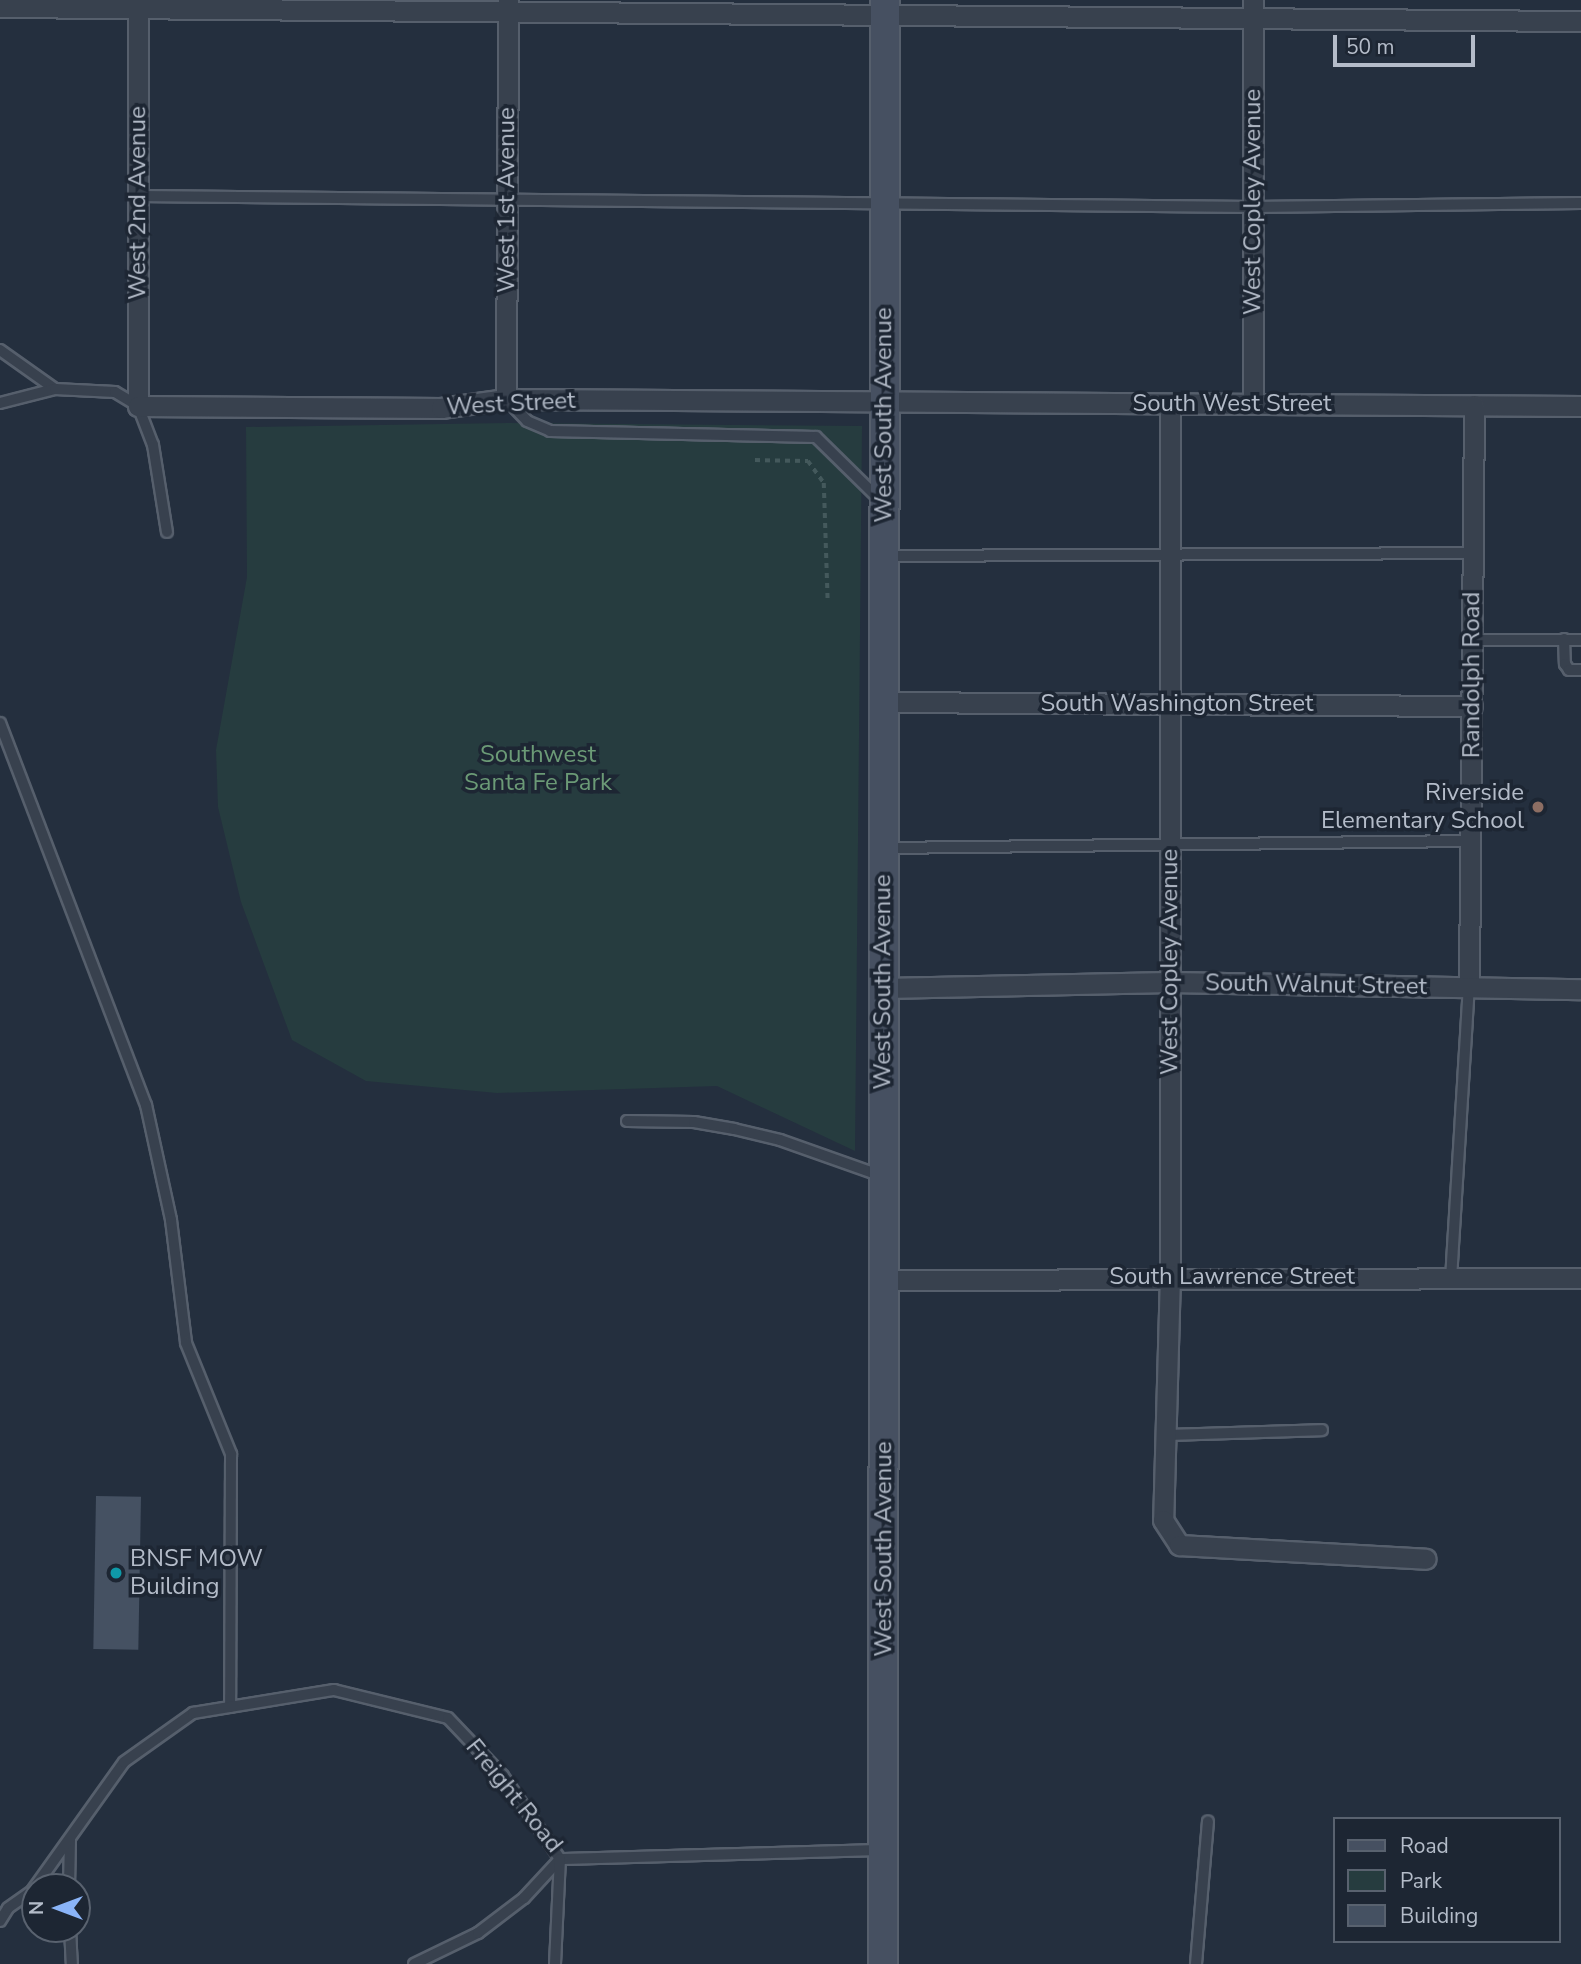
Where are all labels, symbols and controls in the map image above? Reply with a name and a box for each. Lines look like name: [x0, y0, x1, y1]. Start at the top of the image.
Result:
scale bar: [1336, 21, 1478, 65]
text: 50 m: [1346, 33, 1395, 61]
street label: West Copley Avenue: [1239, 89, 1267, 315]
street label: West 2nd Avenue: [124, 106, 152, 300]
street label: West 1st Avenue: [493, 107, 521, 293]
street label: West South Avenue: [870, 307, 898, 523]
street label: West Street: [446, 386, 576, 422]
street label: South West Street: [1132, 390, 1332, 418]
street label: Randolph Road: [1458, 592, 1486, 758]
street label: South Washington Street: [1041, 690, 1313, 718]
park label: Southwest Santa Fe Park: [464, 741, 612, 797]
place label: Riverside Elementary School: [1321, 779, 1524, 835]
marker: Riverside Elementary School: [1530, 799, 1546, 815]
street label: West Copley Avenue: [1156, 849, 1184, 1075]
street label: West South Avenue: [869, 874, 897, 1090]
street label: South Walnut Street: [1205, 969, 1427, 1001]
street label: South Lawrence Street: [1109, 1263, 1355, 1291]
street label: West South Avenue: [870, 1441, 898, 1657]
place label: BNSF MOW Building: [130, 1545, 263, 1601]
marker: BNSF MOW Building: [108, 1565, 124, 1581]
street label: Freight Road: [459, 1733, 569, 1859]
legend: [1332, 1817, 1560, 1943]
text: Road: [1400, 1832, 1449, 1860]
text: Park: [1400, 1867, 1442, 1895]
north arrow: [21, 1873, 91, 1943]
text: N: [24, 1901, 50, 1915]
text: Building: [1400, 1902, 1478, 1930]

